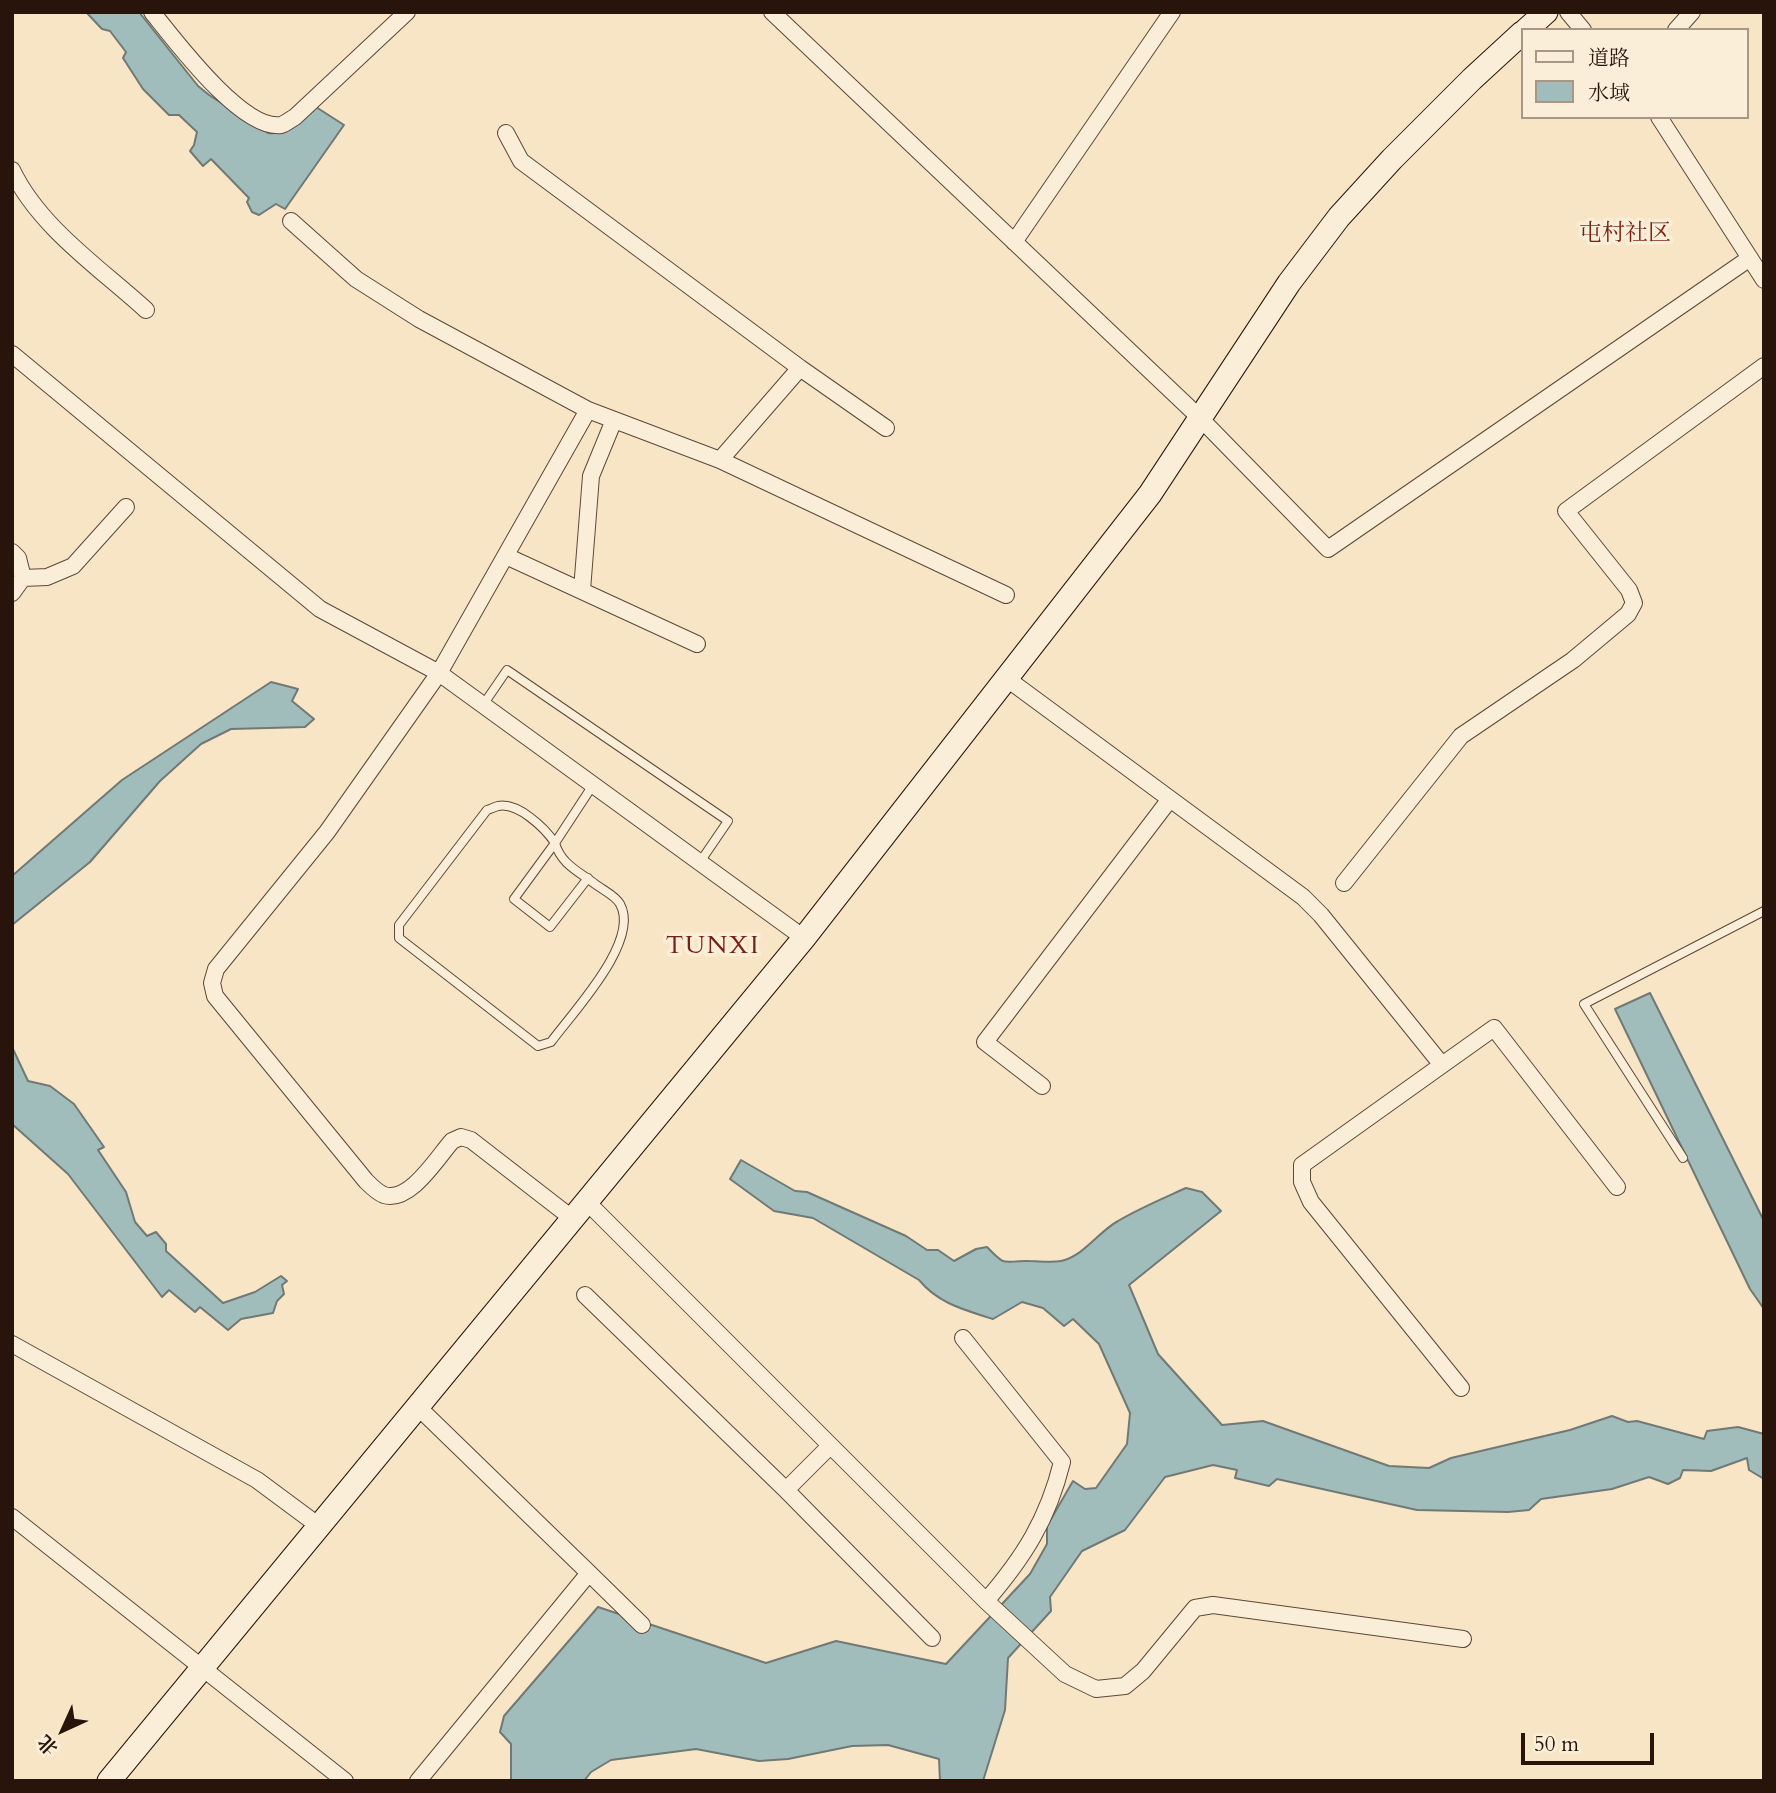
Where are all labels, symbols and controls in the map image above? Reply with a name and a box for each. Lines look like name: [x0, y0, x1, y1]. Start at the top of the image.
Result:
legend: [1520, 28, 1748, 119]
text: 道路: [1588, 44, 1630, 73]
text: 水域: [1588, 79, 1630, 108]
district label: 屯村社区: [1579, 221, 1671, 249]
district label: TUNXI: [666, 933, 760, 961]
north arrow: [28, 1695, 98, 1765]
scale bar: [1524, 1720, 1657, 1764]
text: 北: [32, 1729, 64, 1761]
text: 50 m: [1534, 1730, 1579, 1759]

